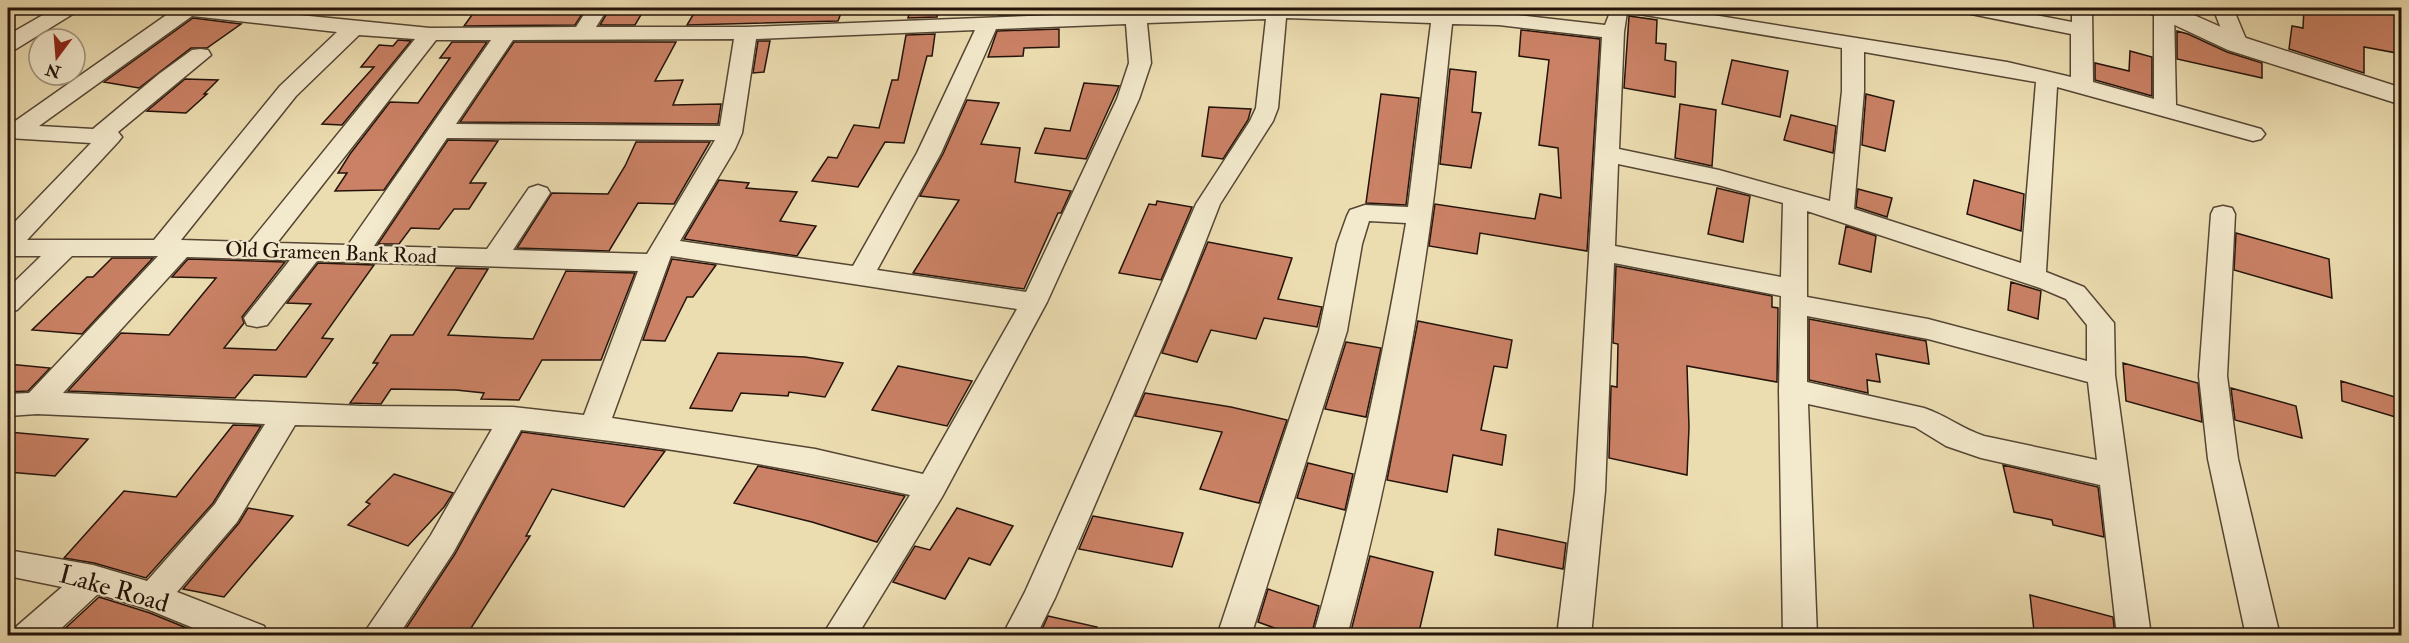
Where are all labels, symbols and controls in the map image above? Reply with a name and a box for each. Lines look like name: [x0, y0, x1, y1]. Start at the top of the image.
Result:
north arrow: [27, 27, 87, 87]
text: N: [43, 59, 64, 82]
street label: Old Grameen Bank Road: [225, 236, 438, 270]
street label: Lake Road: [56, 558, 173, 620]

